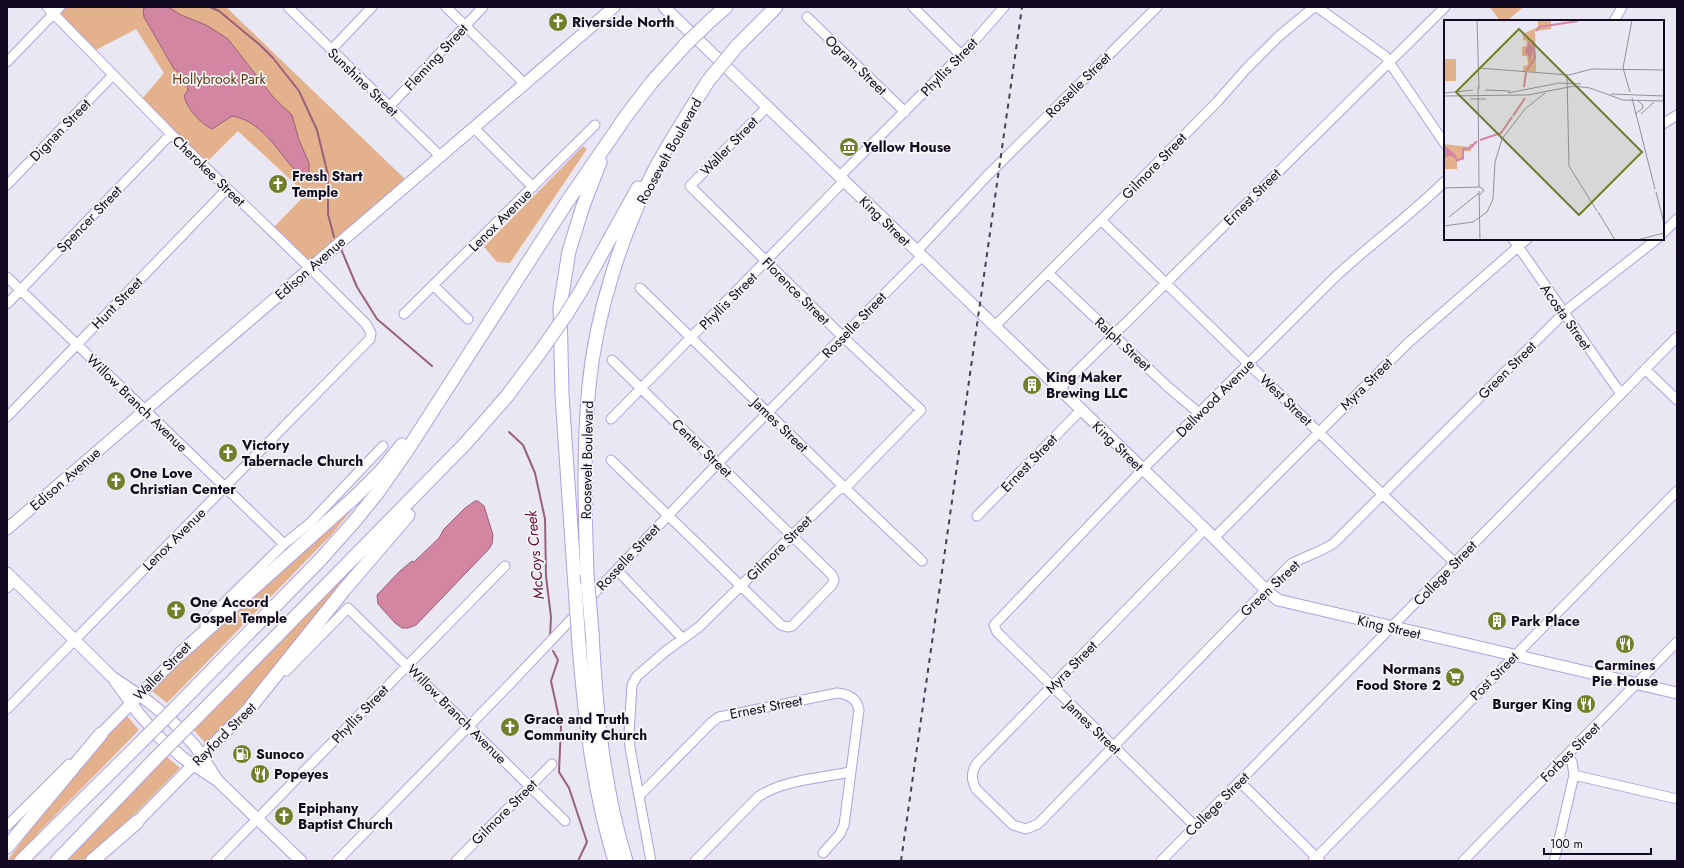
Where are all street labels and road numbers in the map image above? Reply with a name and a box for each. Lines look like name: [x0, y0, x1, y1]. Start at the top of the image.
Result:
street label: Fleming Street: [400, 19, 473, 95]
street label: Ogram Street: [821, 30, 892, 100]
street label: Phyllis Street: [916, 33, 982, 101]
street label: Sunshine Street: [323, 43, 403, 121]
street label: Rosselle Street: [1041, 47, 1116, 122]
street label: Dignan Street: [25, 94, 95, 166]
street label: Roosevelt Boulevard: [632, 94, 706, 208]
street label: Waller Street: [696, 112, 763, 180]
street label: Gilmore Street: [1117, 128, 1191, 204]
street label: Cherokee Street: [168, 131, 250, 211]
street label: Ernest Street: [1219, 163, 1286, 230]
street label: Spencer Street: [52, 180, 127, 257]
street label: Lenox Avenue: [464, 184, 536, 256]
street label: King Street: [855, 191, 916, 251]
street label: Edison Avenue: [270, 232, 350, 304]
street label: Florence Street: [758, 253, 835, 330]
street label: Phyllis Street: [695, 267, 762, 334]
street label: Hunt Street: [87, 272, 147, 334]
street label: Acosta Street: [1536, 280, 1597, 355]
street label: Rosselle Street: [817, 287, 891, 363]
street label: Ralph Street: [1090, 313, 1156, 376]
street label: Green Street: [1473, 336, 1541, 404]
street label: Willow Branch Avenue: [82, 349, 192, 457]
street label: Myra Street: [1335, 353, 1397, 415]
street label: Dellwood Avenue: [1171, 354, 1259, 442]
street label: West Street: [1255, 370, 1317, 431]
street label: James Street: [746, 392, 813, 457]
street label: Roosevelt Boulevard: [576, 401, 598, 519]
street label: Center Street: [667, 414, 737, 482]
street label: King Street: [1088, 416, 1149, 476]
street label: Ernest Street: [996, 429, 1062, 496]
street label: Edison Avenue: [25, 443, 105, 515]
street label: Lenox Avenue: [138, 503, 210, 575]
street label: Gilmore Street: [742, 510, 817, 585]
street label: Rosselle Street: [592, 519, 665, 595]
street label: College Street: [1409, 536, 1482, 610]
street label: Green Street: [1236, 555, 1305, 621]
street label: King Street: [1355, 610, 1423, 644]
street label: Myra Street: [1041, 636, 1102, 698]
street label: Waller Street: [129, 637, 196, 705]
street label: Post Street: [1465, 647, 1523, 705]
street label: Willow Branch Avenue: [403, 660, 511, 768]
street label: Phyllis Street: [327, 680, 393, 748]
street label: Ernest Street: [728, 690, 805, 724]
street label: James Street: [1059, 694, 1126, 759]
street label: Rayford Street: [188, 697, 261, 770]
street label: Forbes Street: [1536, 717, 1605, 786]
street label: College Street: [1180, 767, 1254, 841]
street label: Gilmore Street: [467, 774, 542, 849]

